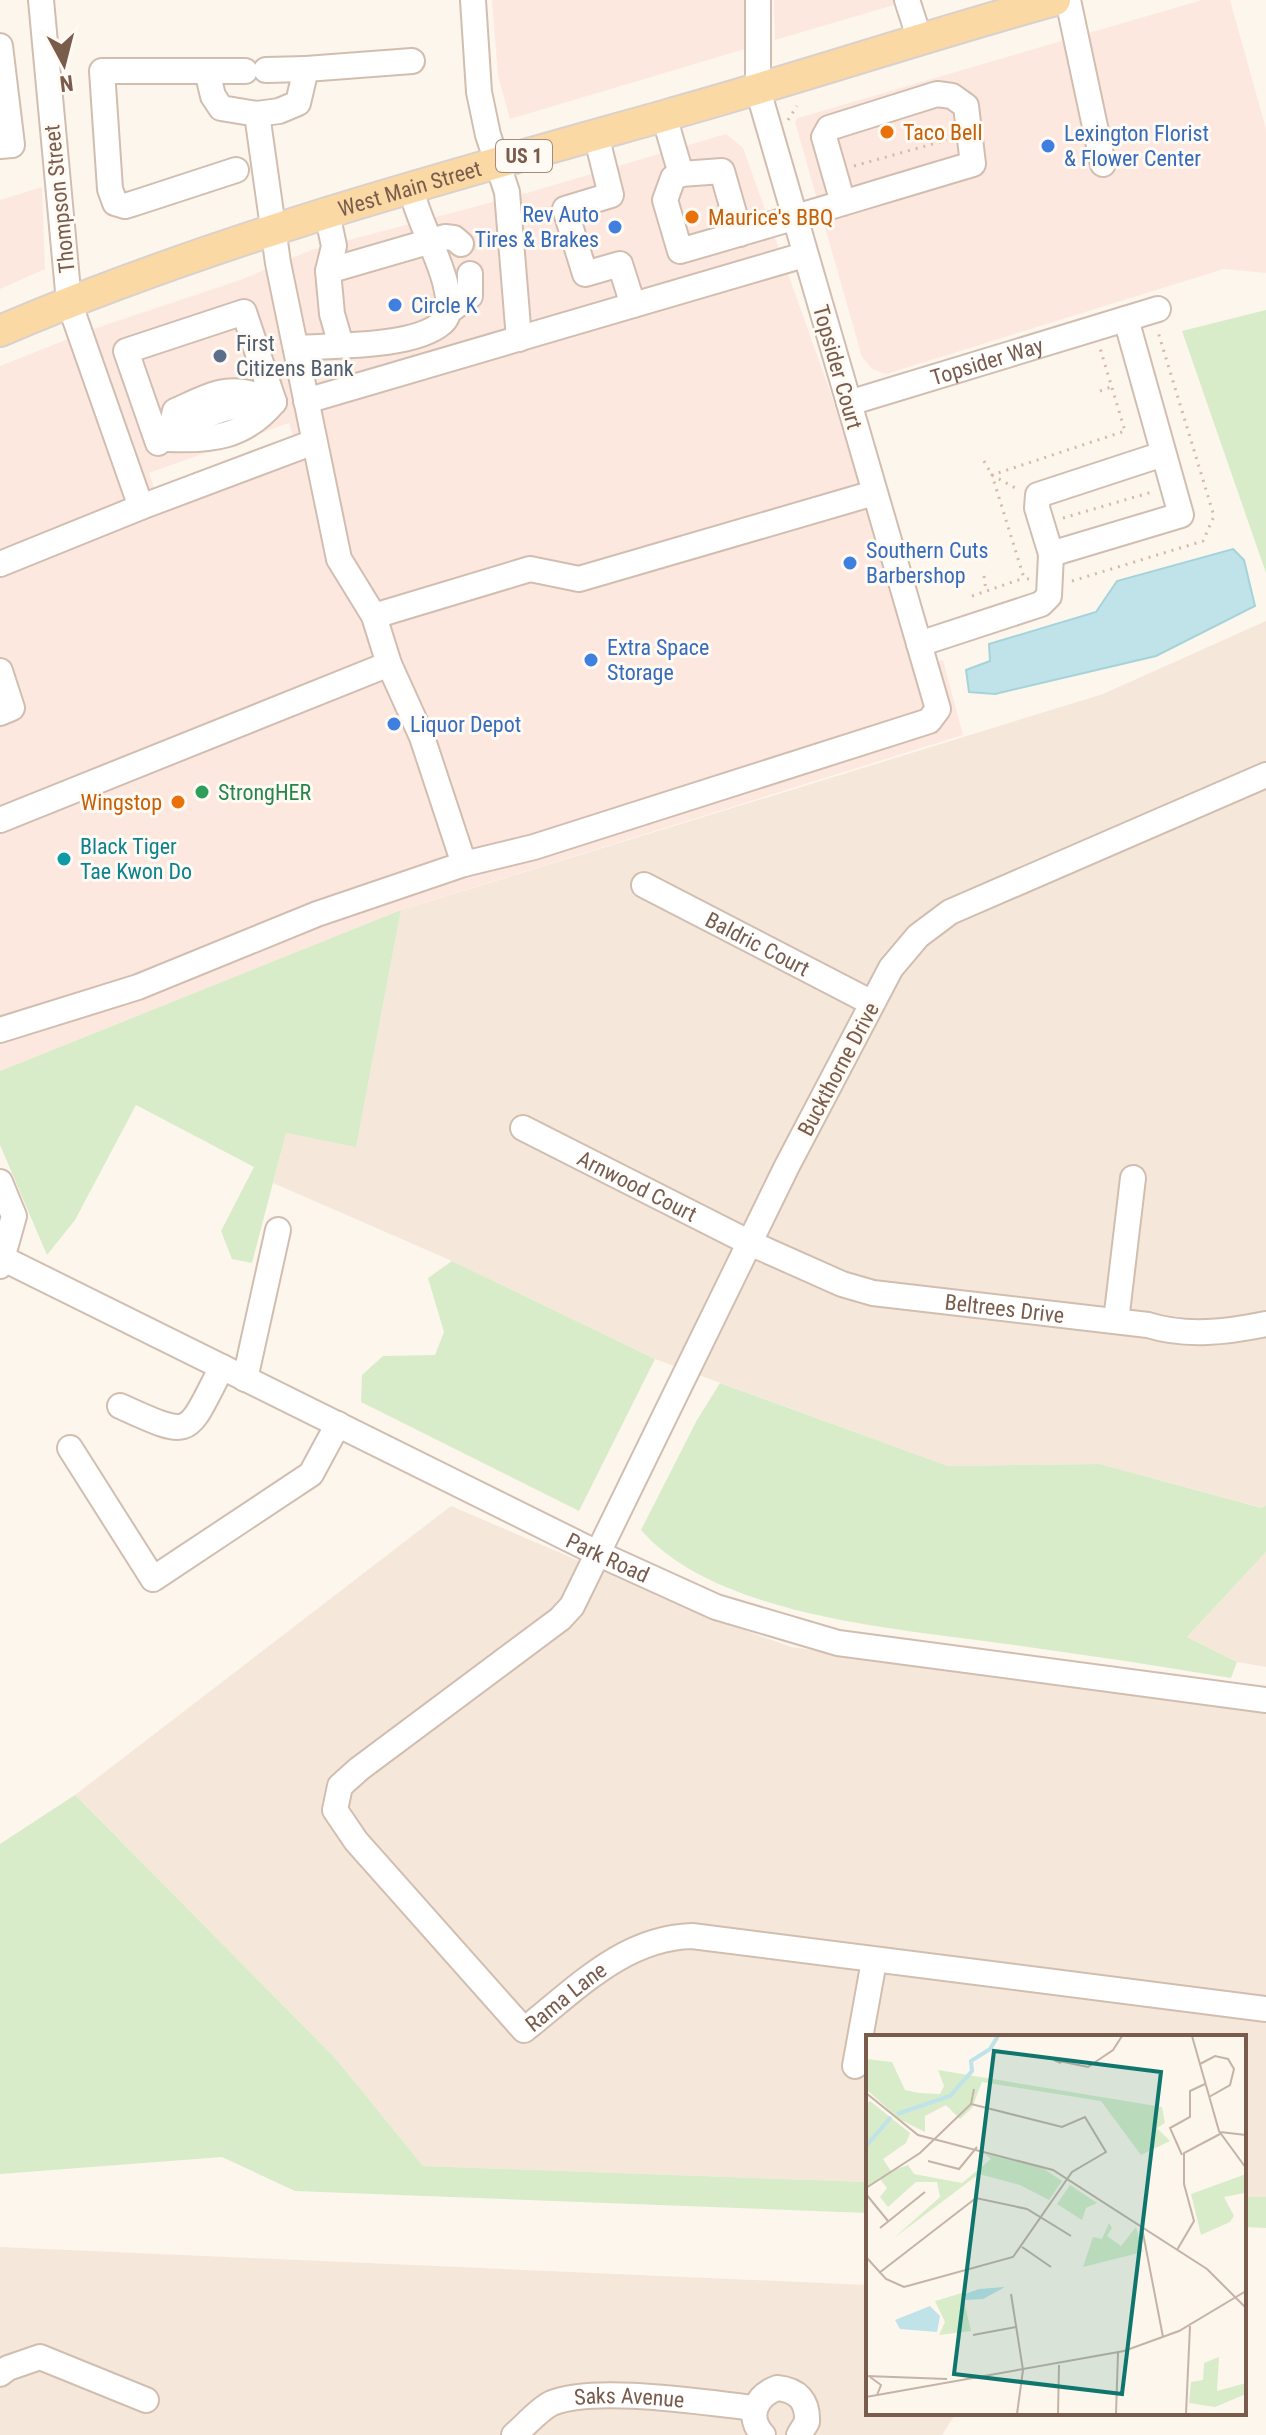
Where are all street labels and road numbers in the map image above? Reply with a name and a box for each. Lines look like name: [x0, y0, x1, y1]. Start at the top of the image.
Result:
street label: Thompson Street: [39, 124, 80, 274]
road number: US 1: [496, 140, 552, 172]
street label: West Main Street: [335, 156, 484, 222]
street label: Topsider Court: [808, 302, 867, 432]
street label: Topsider Way: [928, 333, 1046, 390]
street label: Baldric Court: [701, 907, 814, 981]
street label: Buckthorne Drive: [793, 998, 884, 1140]
street label: Arnwood Court: [573, 1146, 701, 1227]
street label: Beltrees Drive: [944, 1289, 1066, 1328]
street label: Park Road: [562, 1528, 653, 1588]
street label: Rama Lane: [521, 1957, 611, 2037]
street label: Saks Avenue: [573, 2383, 686, 2413]

